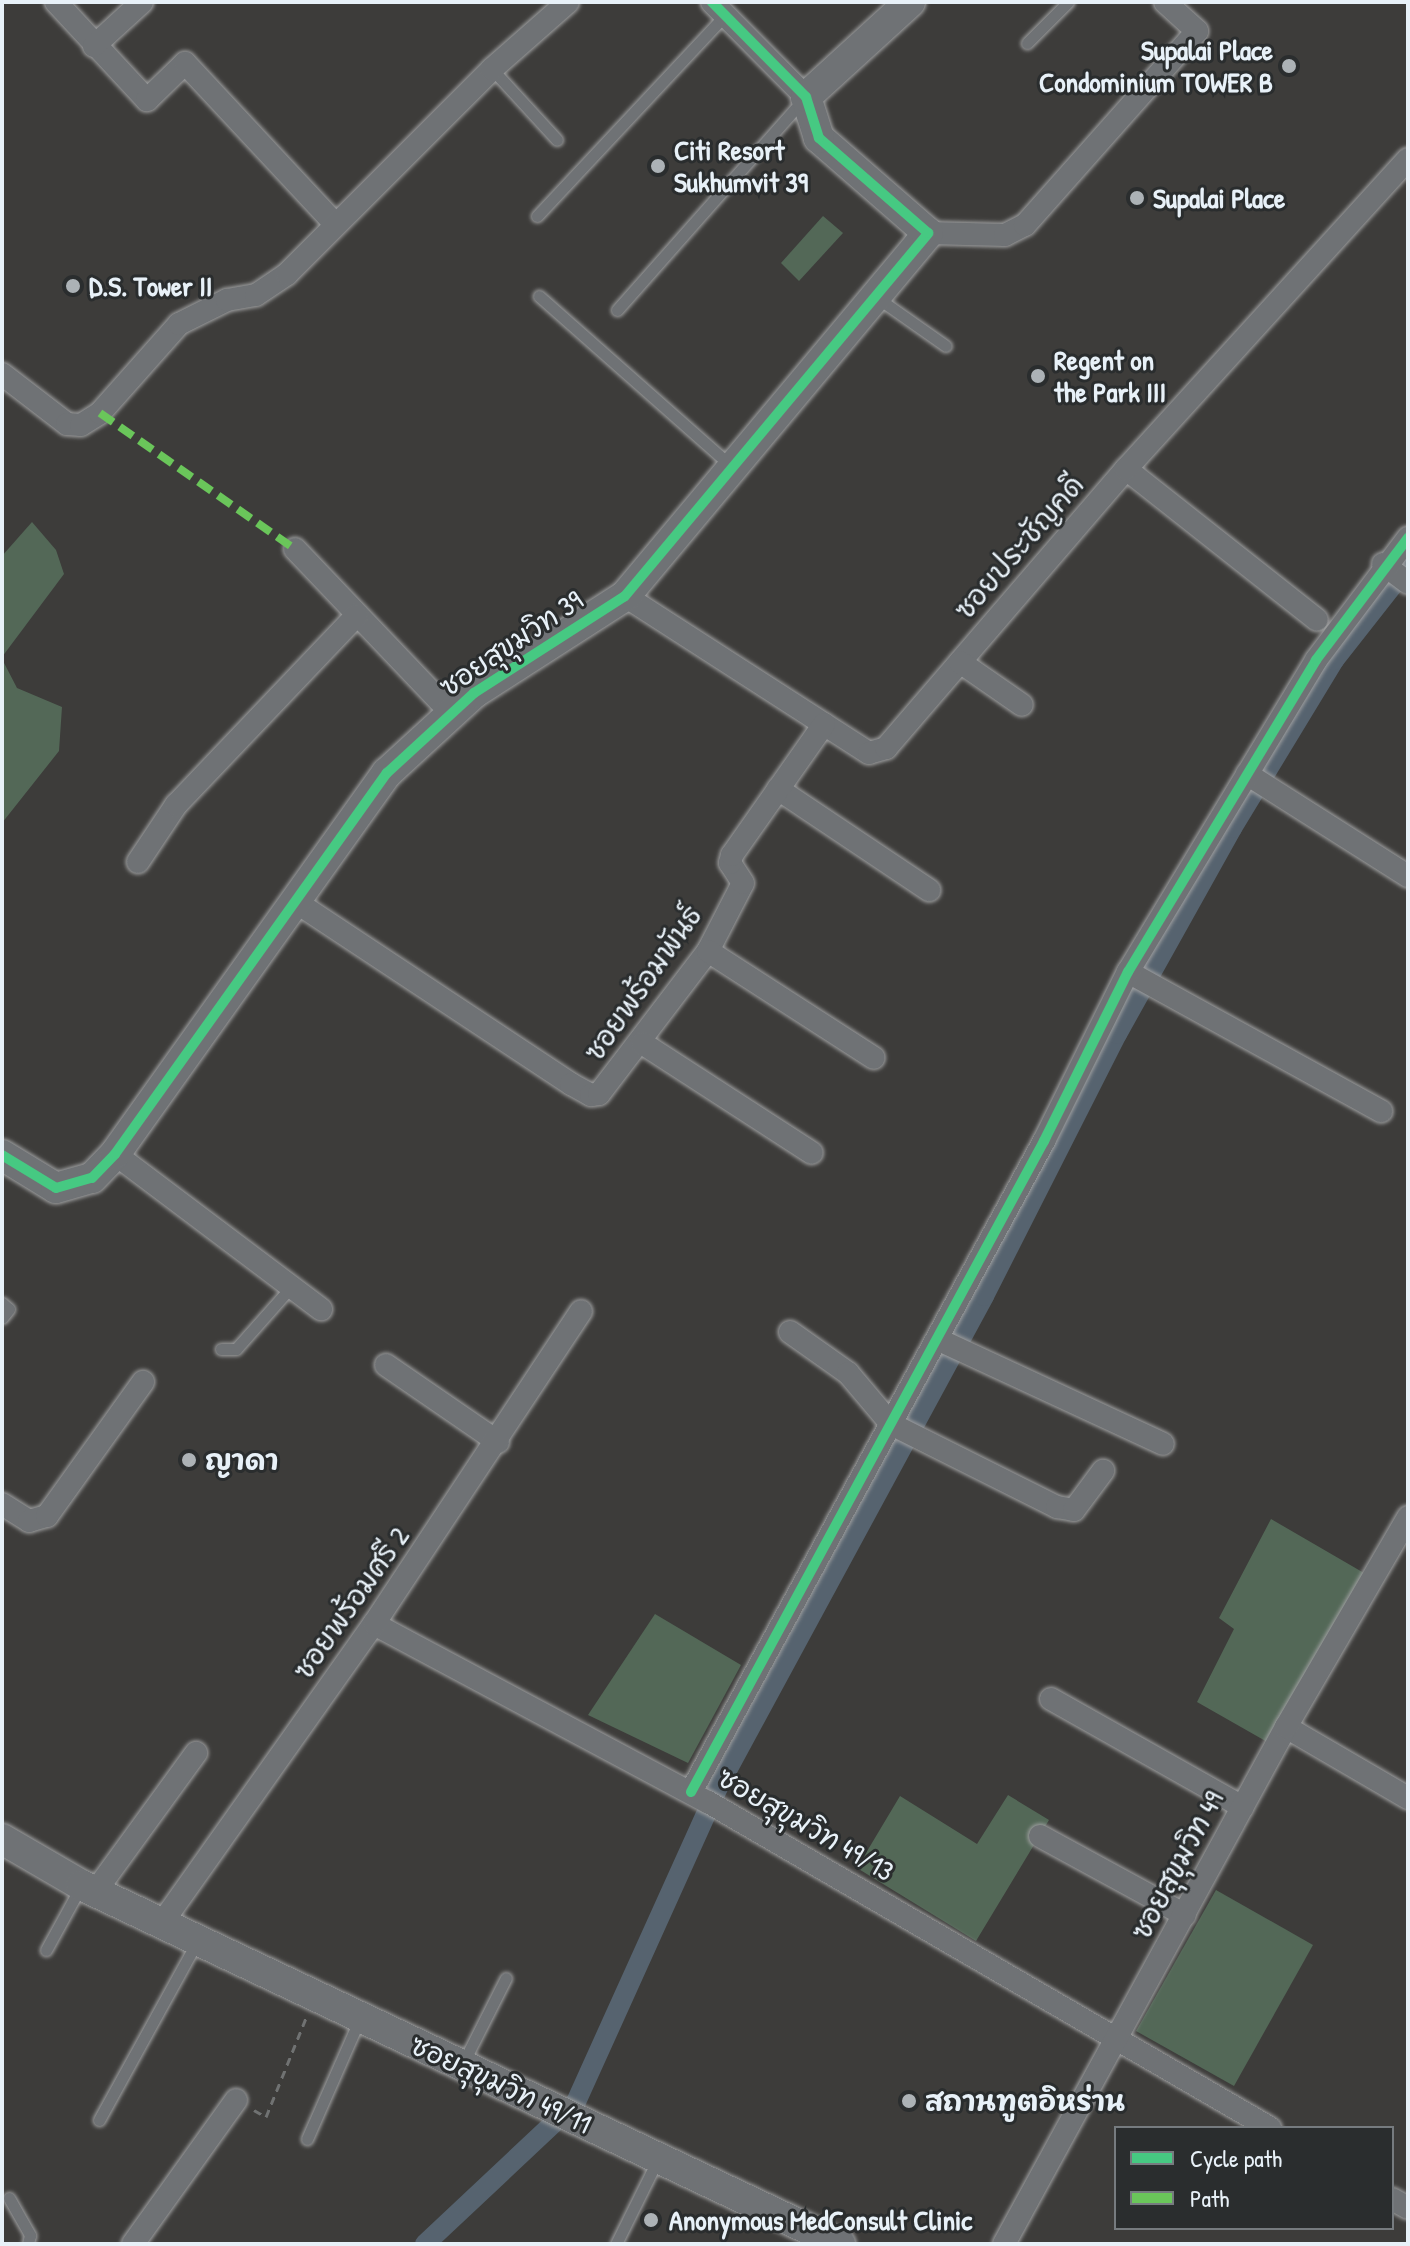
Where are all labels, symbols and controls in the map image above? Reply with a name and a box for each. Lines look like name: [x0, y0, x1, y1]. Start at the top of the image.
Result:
place label: Supalai Place Condominium TOWER B: [1039, 33, 1273, 99]
marker: Supalai Place Condominium TOWER B: [1280, 57, 1298, 75]
place label: Citi Resort Sukhumvit 39: [674, 133, 808, 199]
marker: Citi Resort Sukhumvit 39: [649, 157, 667, 175]
place label: Supalai Place: [1153, 181, 1285, 215]
marker: Supalai Place: [1128, 189, 1146, 207]
place label: D.S. Tower II: [89, 269, 212, 303]
marker: D.S. Tower II: [64, 277, 82, 295]
place label: Regent on the Park III: [1054, 343, 1166, 409]
marker: Regent on the Park III: [1029, 367, 1047, 385]
street label: ซอยประชัญคดี: [947, 468, 1091, 626]
street label: ซอยสุขุมวิท 39: [433, 583, 589, 703]
street label: ซอยพร้อมพันธ์: [577, 899, 709, 1067]
place label: ญาดา: [205, 1443, 278, 1477]
marker: ญาดา: [180, 1451, 198, 1469]
street label: ซอยพร้อมศรี 2: [286, 1520, 416, 1686]
street label: ซอยสุขุมวิท 49/13: [712, 1760, 900, 1888]
street label: ซอยสุขุมวิท 49: [1124, 1785, 1230, 1945]
street label: ซอยสุขุมวิท 49/11: [405, 2027, 597, 2141]
place label: สถานทูตอิหร่าน: [925, 2084, 1125, 2118]
marker: สถานทูตอิหร่าน: [900, 2092, 918, 2110]
legend: [1114, 2126, 1394, 2230]
text: Cycle path: [1190, 2142, 1282, 2174]
text: Path: [1190, 2182, 1229, 2214]
place label: Anonymous MedConsult Clinic: [669, 2203, 972, 2237]
marker: Anonymous MedConsult Clinic: [640, 2209, 662, 2231]

